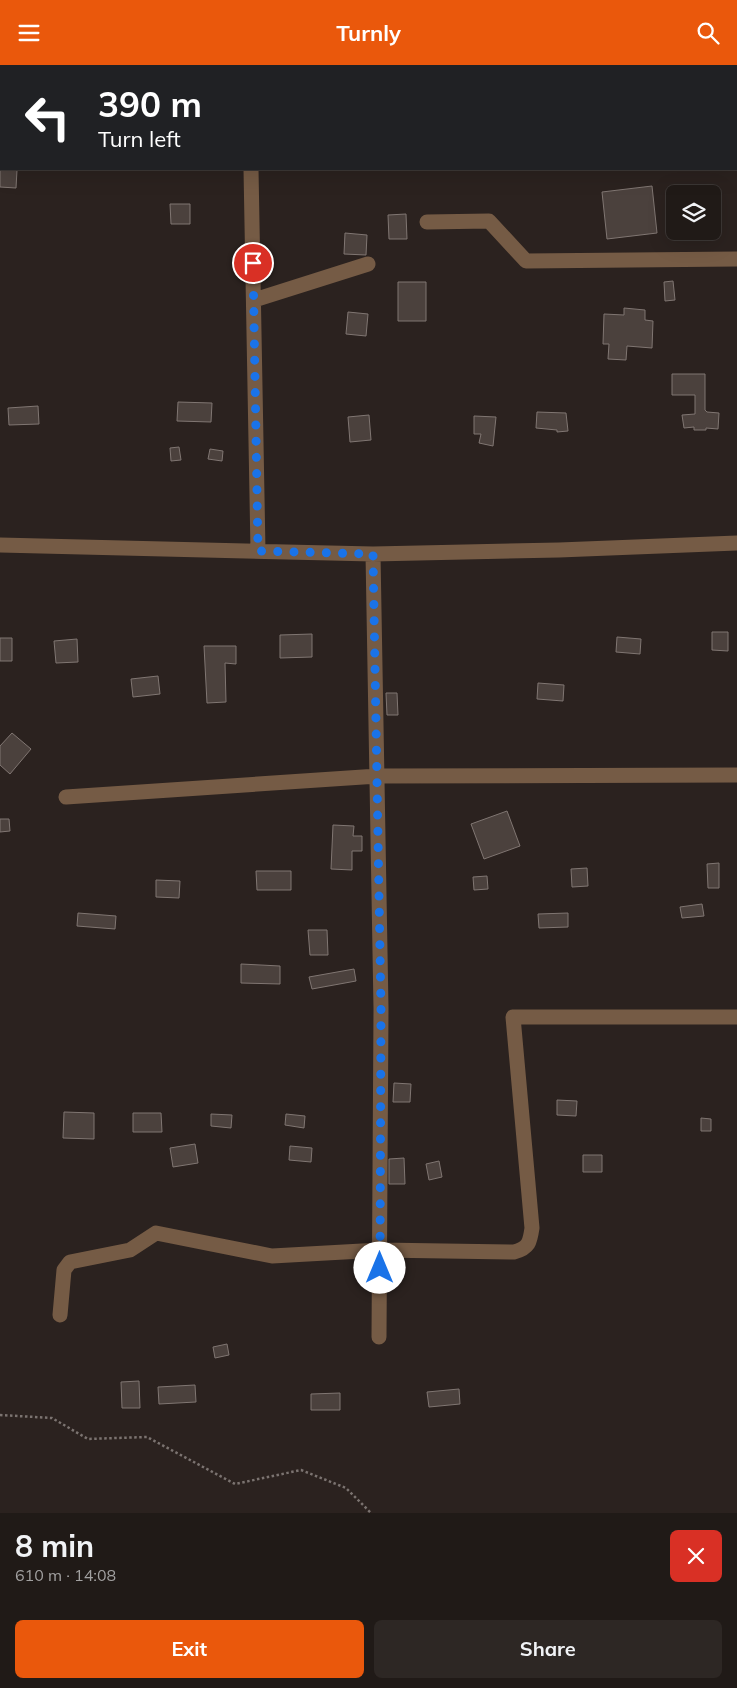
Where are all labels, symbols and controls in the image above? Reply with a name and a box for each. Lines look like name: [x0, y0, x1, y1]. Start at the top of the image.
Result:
icon: menu: [15, 19, 43, 47]
text: Turnly: [336, 19, 401, 47]
icon: search: [694, 19, 722, 47]
text: 390 m: [98, 82, 202, 126]
icon: left: [15, 85, 80, 150]
text: Turn left: [98, 125, 181, 153]
map controls: [666, 185, 721, 240]
button: layers: [666, 185, 721, 240]
pin: [232, 242, 274, 284]
icon: arrive: [239, 249, 267, 277]
position arrow: [353, 1241, 405, 1293]
text: 8 min: [15, 1527, 94, 1565]
button: close: [670, 1530, 722, 1582]
text: 610 m · 14:08: [15, 1565, 116, 1585]
button: Exit: [15, 1620, 364, 1678]
button: Share: [374, 1620, 722, 1678]

